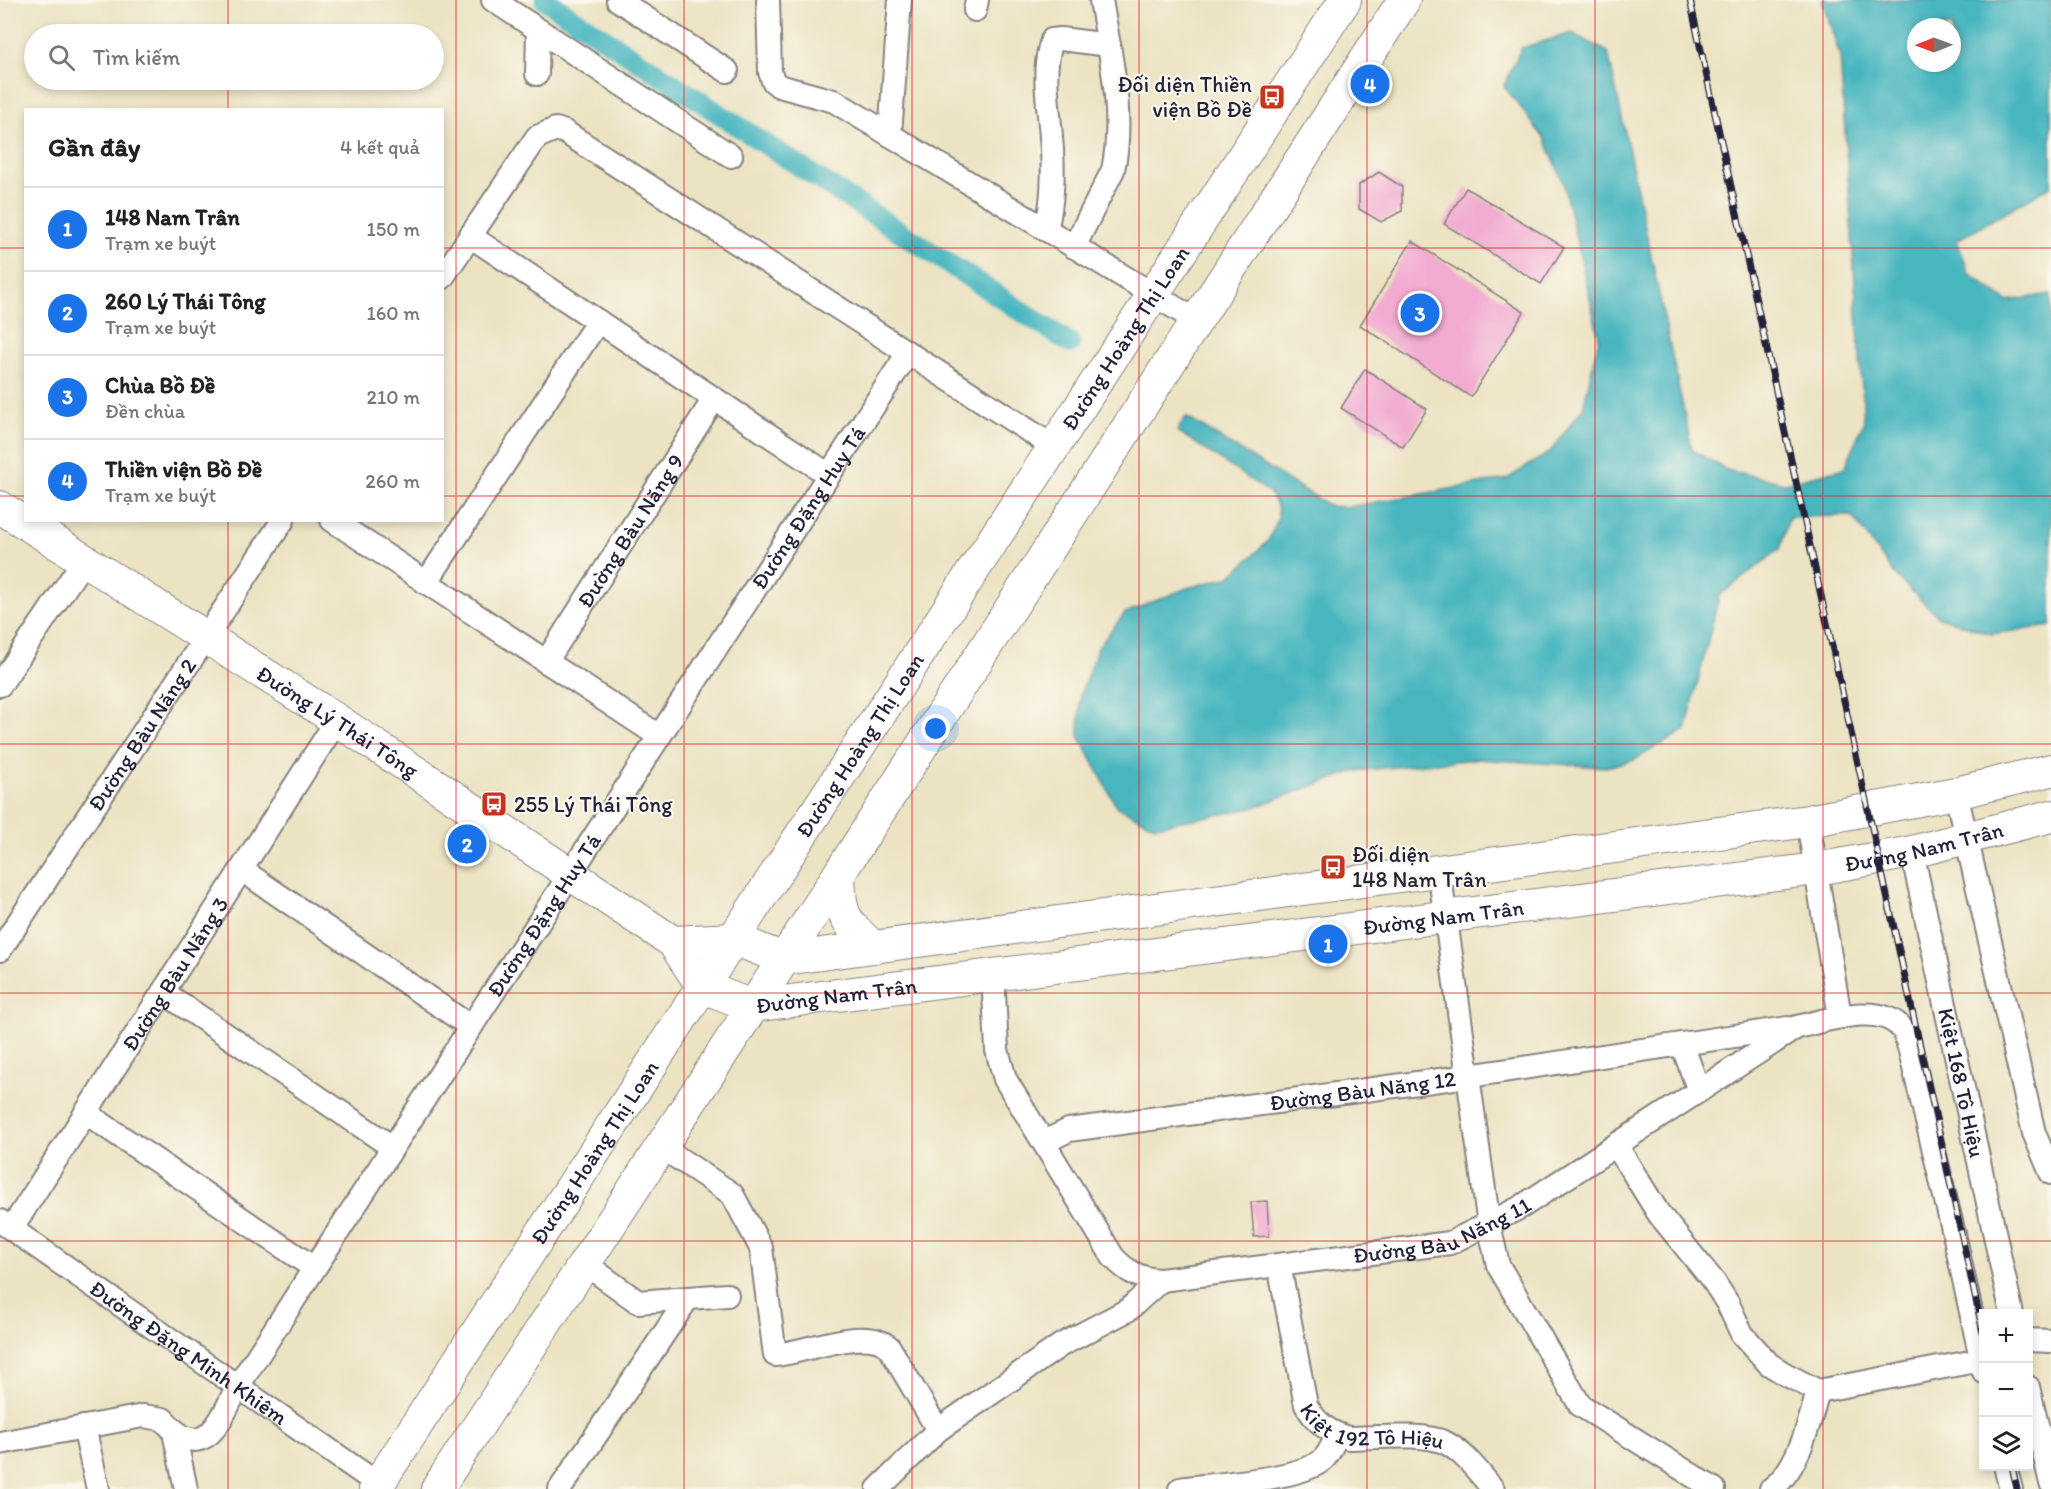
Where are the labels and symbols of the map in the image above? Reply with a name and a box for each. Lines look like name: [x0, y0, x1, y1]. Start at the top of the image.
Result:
north arrow: [1907, 18, 1961, 72]
pin: 4: [1350, 62, 1390, 106]
place label: Đối diện Thiền viện Bồ Đề: [1117, 71, 1253, 123]
bus stop icon: Đối diện Thiền viện Bồ Đề: [1257, 82, 1287, 112]
street label: Đường Hoàng Thị Loan: [1056, 240, 1196, 435]
pin: 3: [1400, 290, 1440, 336]
street label: Đường Đặng Huy Tá: [746, 420, 872, 594]
street label: Đường Bàu Năng 9: [571, 449, 689, 613]
street label: Đường Hoàng Thị Loan: [790, 648, 930, 842]
street label: Đường Bàu Năng 2: [82, 653, 202, 816]
street label: Đường Lý Thái Tông: [252, 660, 424, 784]
your location: [921, 714, 950, 743]
bus stop icon: 255 Lý Thái Tông: [479, 789, 509, 819]
place label: 255 Lý Thái Tông: [514, 791, 673, 818]
street label: Đường Nam Trân: [1843, 816, 2006, 878]
pin: 2: [448, 822, 486, 866]
street label: Đường Đặng Huy Tá: [481, 828, 607, 1002]
place label: Đối diện 148 Nam Trân: [1352, 841, 1487, 893]
bus stop icon: Đối diện 148 Nam Trân: [1318, 852, 1348, 882]
street label: Đường Bàu Năng 3: [116, 892, 234, 1056]
street label: Đường Nam Trân: [1361, 894, 1526, 941]
pin: 1: [1308, 922, 1348, 966]
street label: Đường Nam Trân: [754, 972, 919, 1019]
street label: Kiệt 168 Tô Hiệu: [1932, 1006, 1991, 1160]
street label: Đường Hoàng Thị Loan: [525, 1055, 665, 1250]
street label: Đường Bàu Năng 12: [1268, 1065, 1458, 1117]
street label: Đường Bàu Năng 11: [1352, 1191, 1536, 1269]
street label: Đường Đặng Minh Khiêm: [84, 1275, 293, 1431]
street label: Kiệt 192 Tô Hiệu: [1294, 1398, 1447, 1455]

